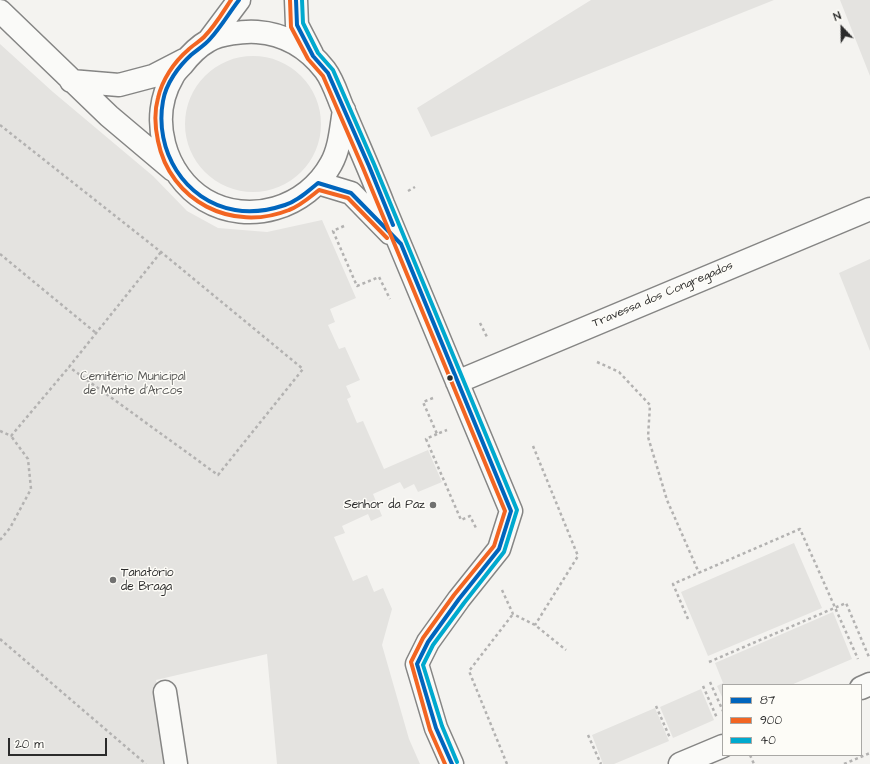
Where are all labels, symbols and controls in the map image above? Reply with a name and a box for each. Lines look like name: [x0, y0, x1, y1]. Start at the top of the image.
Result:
north arrow: [822, 8, 862, 48]
text: N: [831, 8, 843, 25]
street label: Travessa dos Congregados: [591, 259, 735, 331]
park label: Cemitério Municipal de Monte d'Arcos: [80, 370, 186, 398]
unlabelled marker: [445, 373, 455, 383]
place label: Senhor da Paz: [344, 498, 425, 512]
marker: Senhor da Paz: [428, 500, 438, 510]
place label: Tanatório de Braga: [121, 566, 173, 594]
marker: Tanatório de Braga: [108, 575, 118, 585]
legend: [722, 684, 862, 756]
text: 87: [760, 692, 775, 709]
text: 900: [760, 712, 782, 729]
scale bar: [10, 730, 109, 756]
text: 40: [760, 732, 776, 749]
text: 20 m: [15, 736, 44, 753]

